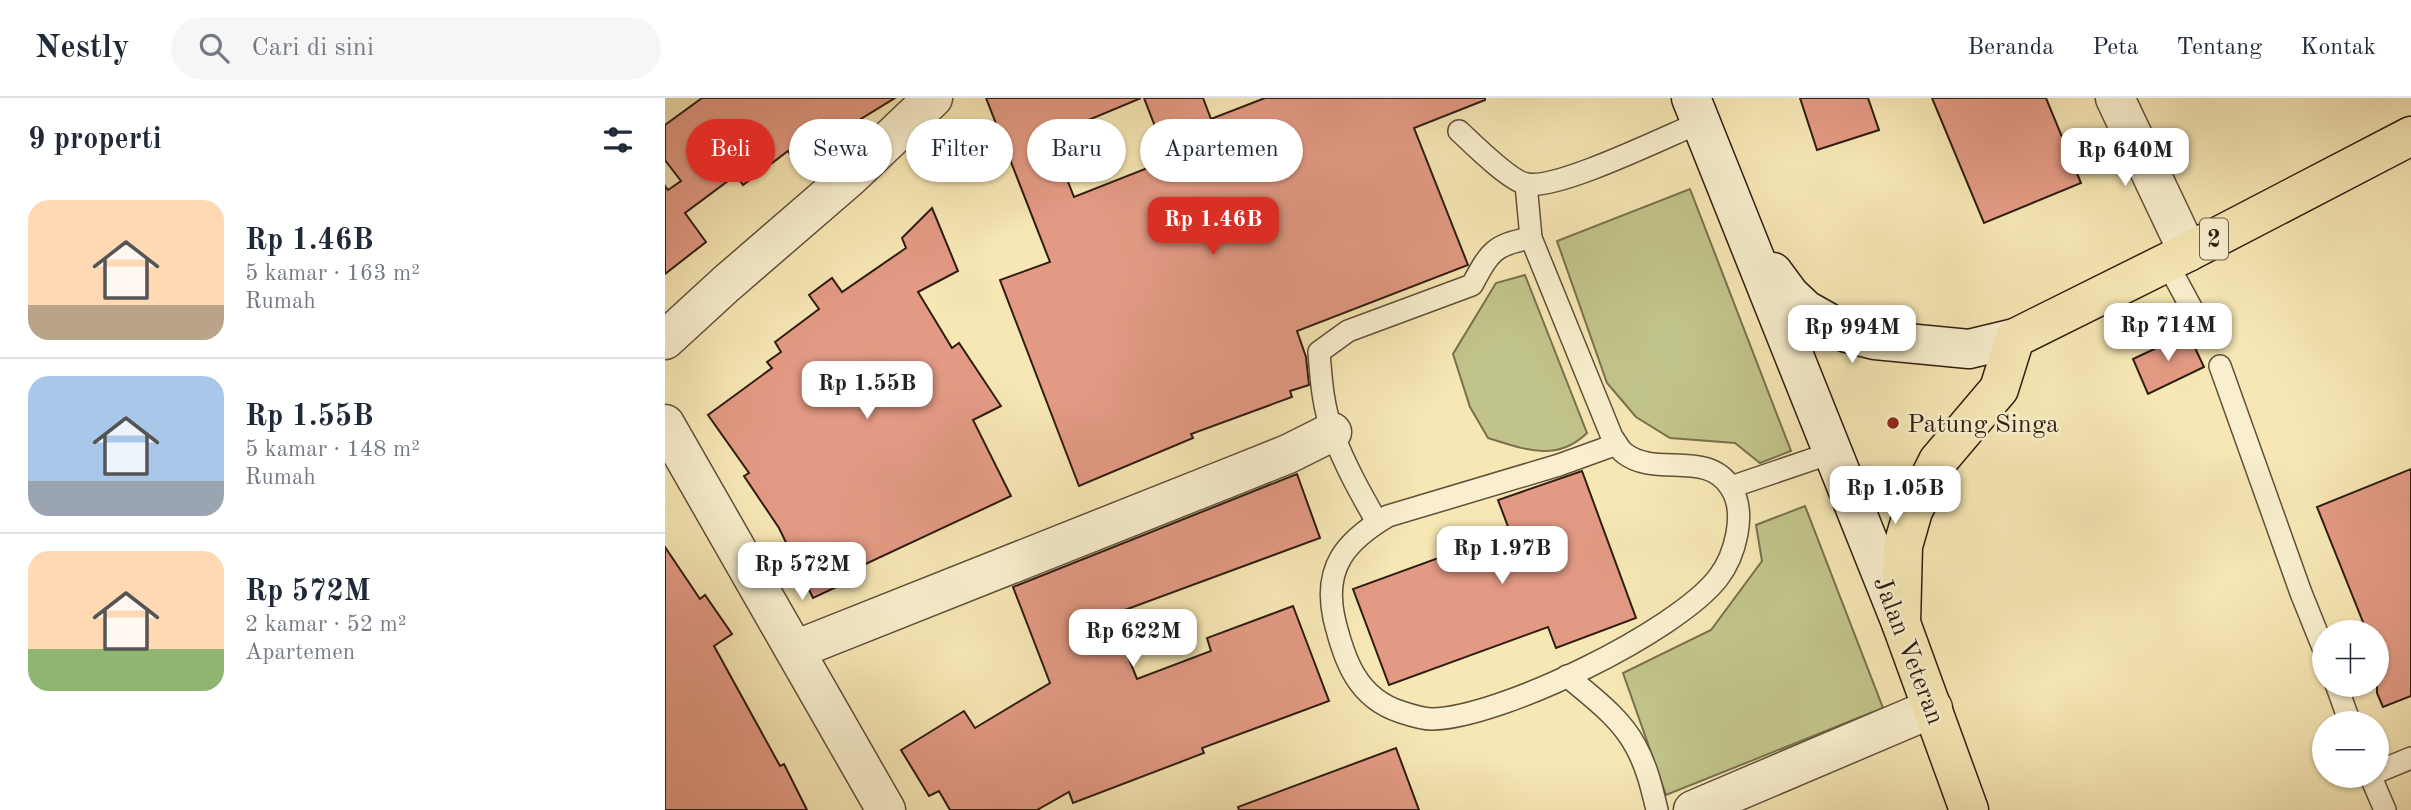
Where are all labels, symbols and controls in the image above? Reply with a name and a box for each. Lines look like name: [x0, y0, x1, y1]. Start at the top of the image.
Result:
search box: [171, 17, 661, 80]
icon: search: [195, 29, 233, 67]
text: Nestly: [35, 32, 129, 65]
text: Cari di sini: [251, 35, 374, 61]
text: Beranda: [1968, 36, 2054, 60]
text: Peta: [2092, 36, 2139, 60]
text: Tentang: [2177, 36, 2262, 60]
text: Kontak: [2300, 36, 2376, 60]
chip: Beli: [686, 119, 775, 182]
chip: Sewa: [789, 119, 892, 182]
chip: Filter: [906, 119, 1013, 182]
chip: Baru: [1027, 119, 1126, 182]
chip: Apartemen: [1140, 119, 1303, 182]
icon: filters: [599, 121, 637, 159]
text: 9 properti: [28, 125, 162, 155]
pin: Rp 640M: [2060, 129, 2190, 188]
text: Rp 640M: [2077, 139, 2173, 162]
pin: Rp 1.46B: [1141, 198, 1285, 257]
text: Rp 1.46B: [1164, 208, 1262, 231]
road number: 2: [2200, 218, 2228, 260]
text: Rp 1.46B: [245, 226, 374, 256]
icon: home: [84, 228, 168, 312]
text: 5 kamar · 163 m²: [245, 262, 420, 285]
text: Rumah: [245, 290, 316, 313]
pin: Rp 714M: [2103, 303, 2233, 363]
pin: Rp 994M: [1787, 306, 1917, 365]
text: Rp 714M: [2120, 314, 2216, 337]
text: Rp 994M: [1804, 316, 1900, 339]
pin: Rp 1.55B: [795, 362, 939, 421]
text: Rp 1.55B: [818, 372, 916, 395]
text: Rp 1.55B: [245, 402, 374, 432]
icon: home: [84, 404, 168, 488]
place label: Patung Singa: [1907, 412, 2059, 438]
marker: Patung Singa: [1885, 415, 1901, 431]
text: 5 kamar · 148 m²: [245, 438, 420, 461]
text: Rumah: [245, 466, 316, 489]
pin: Rp 1.05B: [1823, 466, 1967, 526]
text: Rp 1.05B: [1846, 477, 1944, 500]
pin: Rp 1.97B: [1430, 526, 1574, 586]
text: Rp 1.97B: [1453, 537, 1551, 560]
pin: Rp 572M: [737, 542, 867, 602]
text: Rp 572M: [754, 553, 850, 576]
street label: Jalan Veteran: [1868, 573, 1948, 728]
text: Rp 572M: [245, 577, 371, 607]
icon: home: [84, 579, 168, 663]
pin: Rp 622M: [1068, 610, 1198, 669]
text: 2 kamar · 52 m²: [245, 613, 407, 636]
text: Rp 622M: [1085, 620, 1181, 643]
map controls: [2312, 620, 2389, 788]
button: +: [2312, 620, 2389, 697]
text: Apartemen: [245, 641, 355, 664]
button: −: [2312, 711, 2389, 788]

